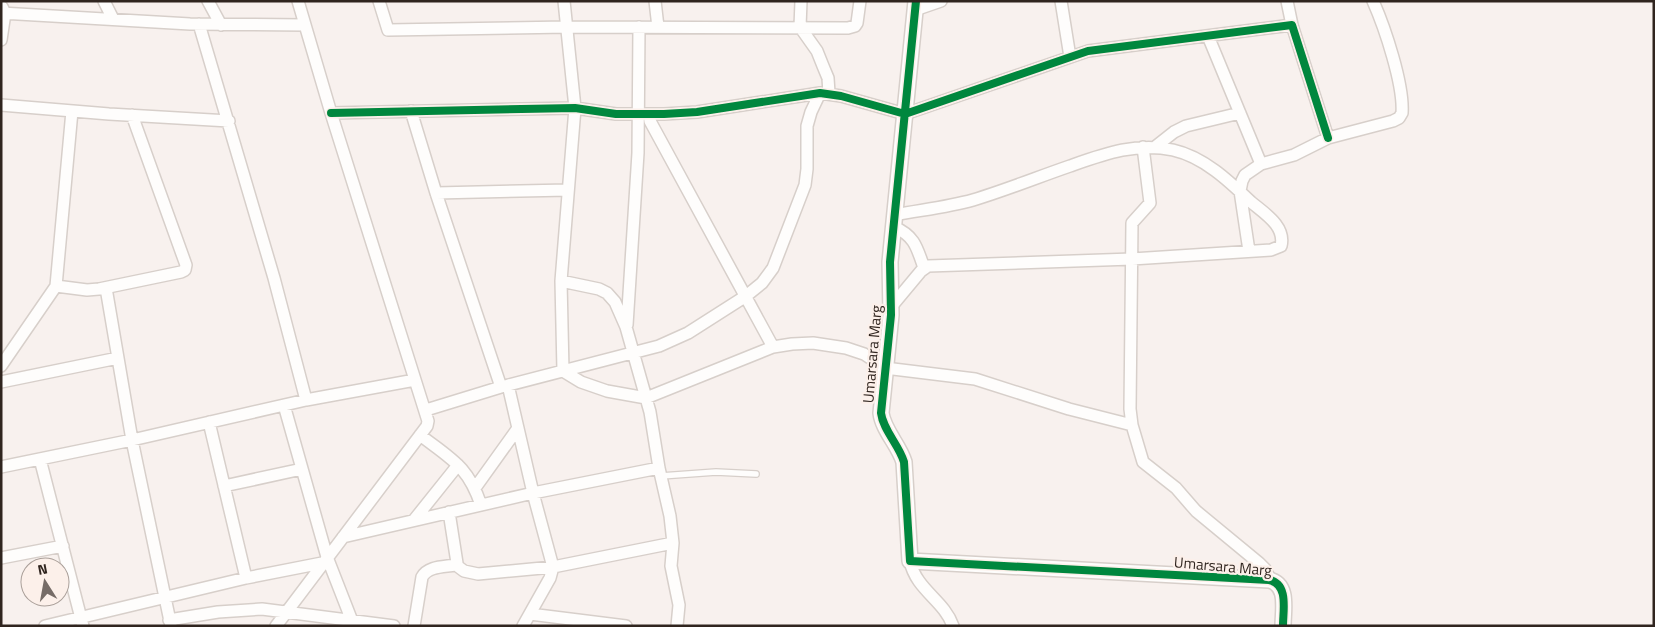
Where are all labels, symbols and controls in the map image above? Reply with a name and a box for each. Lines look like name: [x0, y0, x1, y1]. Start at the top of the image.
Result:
street label: Umarsara Marg: [856, 304, 888, 404]
street label: Umarsara Marg: [1173, 550, 1273, 582]
north arrow: [20, 557, 70, 607]
text: N: [36, 558, 49, 580]

